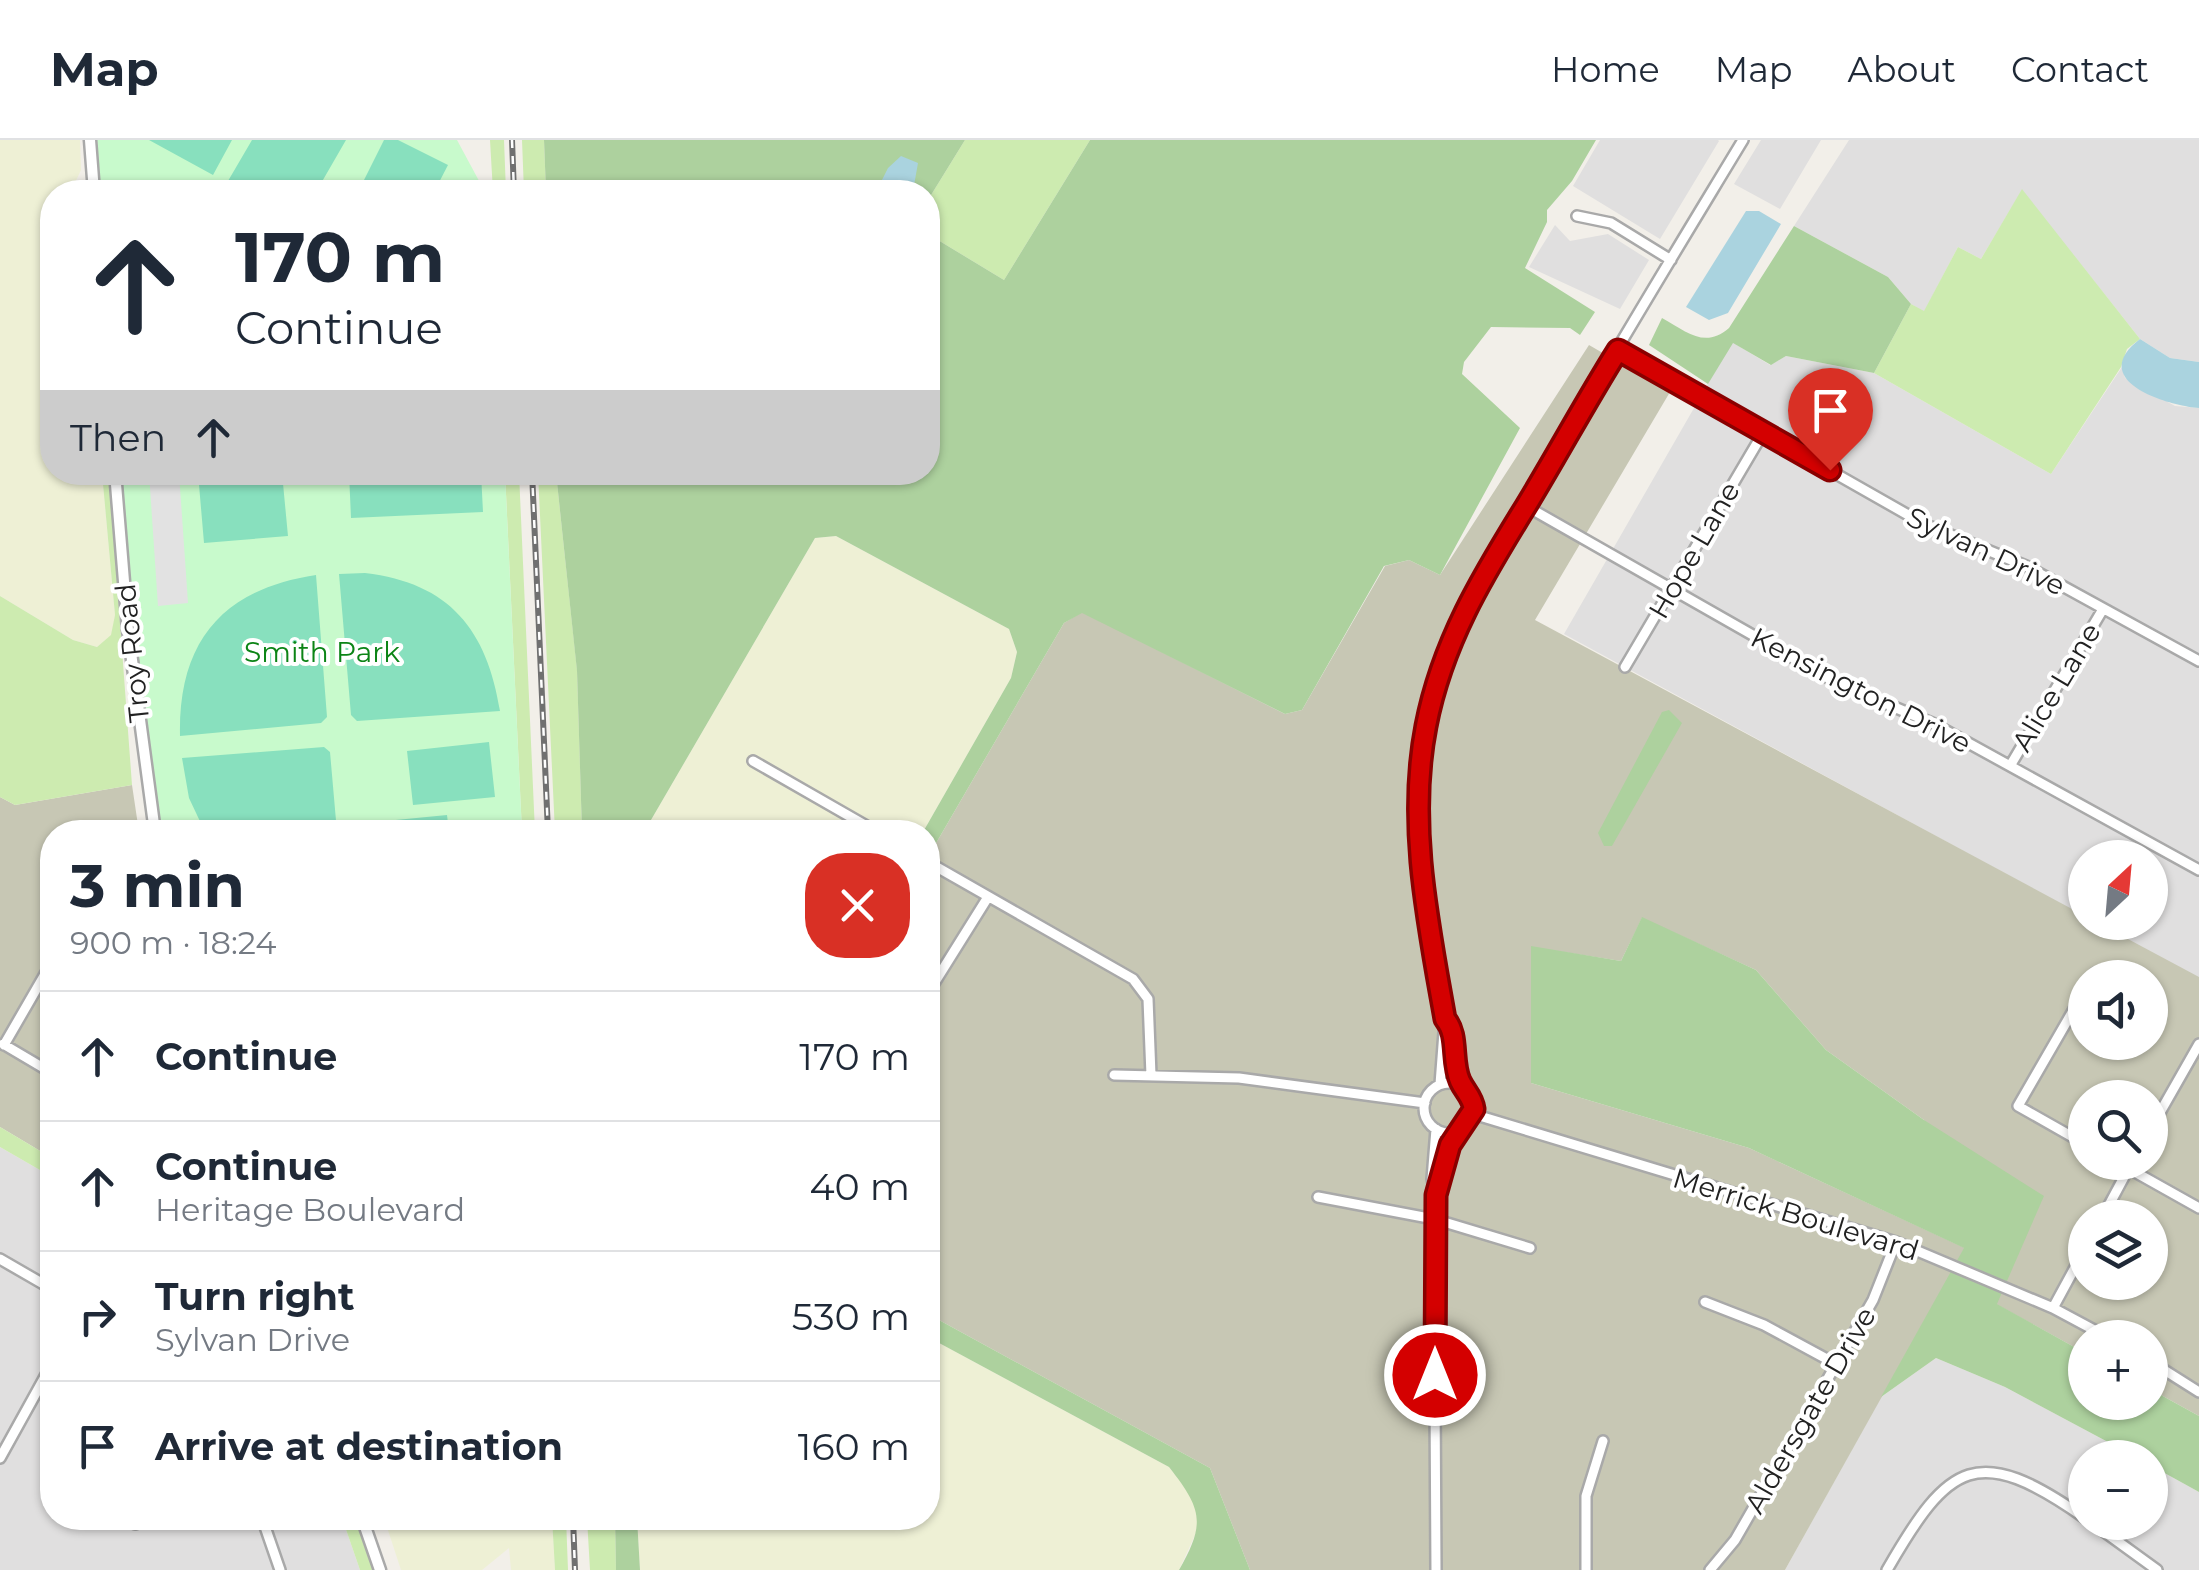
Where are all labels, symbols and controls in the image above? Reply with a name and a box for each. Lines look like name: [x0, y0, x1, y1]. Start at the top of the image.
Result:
text: Map: [50, 40, 159, 98]
text: Home: [1551, 48, 1660, 91]
text: Map: [1715, 48, 1793, 91]
text: About: [1848, 48, 1956, 91]
text: Contact: [2011, 48, 2149, 91]
text: 170 m: [235, 214, 445, 300]
icon: ahead: [70, 220, 200, 350]
text: Continue: [235, 300, 443, 355]
pin: [1788, 368, 1873, 471]
icon: arrive: [1803, 383, 1858, 438]
icon: ahead: [186, 410, 241, 465]
text: Then: [70, 414, 166, 461]
street label: Hope Lane: [1641, 476, 1747, 624]
street label: Sylvan Drive: [1901, 500, 2071, 602]
street label: Troy Road: [108, 582, 156, 724]
street label: Alice Lane: [2004, 617, 2108, 757]
street label: Kensington Drive: [1745, 620, 1977, 760]
park label: Smith Park: [244, 635, 400, 669]
north arrow: [2068, 840, 2168, 940]
map controls: [2068, 840, 2168, 1540]
text: 3 min: [70, 849, 245, 922]
button: close: [805, 853, 910, 958]
text: 900 m · 18:24: [70, 923, 276, 962]
button: sound: [2068, 960, 2168, 1060]
icon: ahead: [70, 1029, 125, 1084]
text: Continue: [155, 1033, 337, 1080]
text: 170 m: [799, 1033, 910, 1080]
button: search: [2068, 1080, 2168, 1180]
text: Continue: [155, 1143, 337, 1190]
icon: ahead: [70, 1159, 125, 1214]
street label: Merrick Boulevard: [1669, 1160, 1923, 1268]
text: 40 m: [809, 1163, 910, 1210]
text: Heritage Boulevard: [155, 1190, 465, 1229]
button: layers: [2068, 1200, 2168, 1300]
text: Turn right: [155, 1273, 354, 1320]
icon: right: [70, 1289, 125, 1344]
text: 530 m: [792, 1293, 910, 1340]
street label: Aldersgate Drive: [1737, 1301, 1883, 1519]
text: Sylvan Drive: [155, 1320, 350, 1359]
button: +: [2068, 1320, 2168, 1420]
position arrow: [1383, 1323, 1487, 1427]
icon: arrive: [70, 1419, 125, 1474]
text: Arrive at destination: [155, 1423, 563, 1470]
text: 160 m: [798, 1423, 910, 1470]
button: −: [2068, 1440, 2168, 1540]

